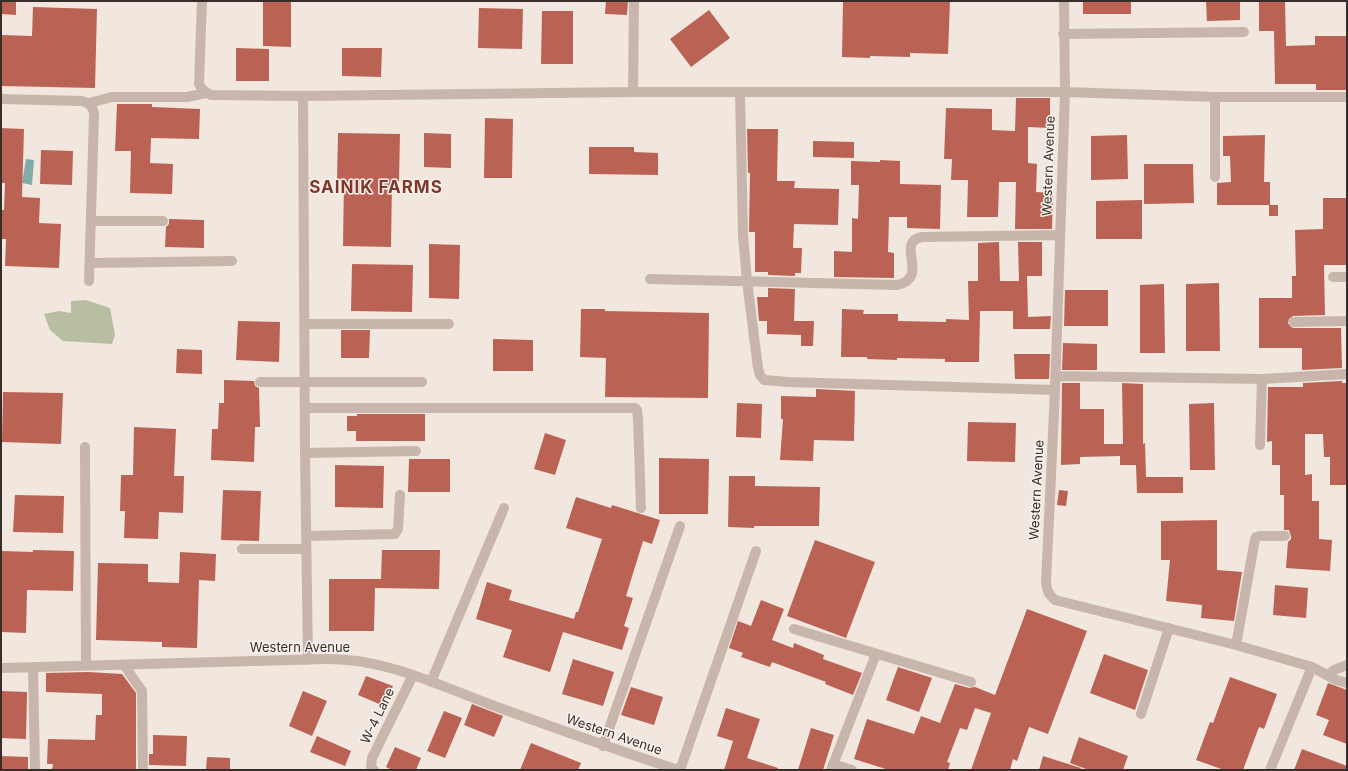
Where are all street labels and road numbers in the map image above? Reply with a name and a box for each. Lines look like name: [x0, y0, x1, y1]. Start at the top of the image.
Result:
street label: Western Avenue: [1039, 116, 1059, 216]
street label: Western Avenue: [1027, 439, 1047, 541]
street label: Western Avenue: [250, 640, 350, 656]
street label: W-4 Lane: [358, 686, 398, 746]
street label: Western Avenue: [564, 711, 664, 759]

